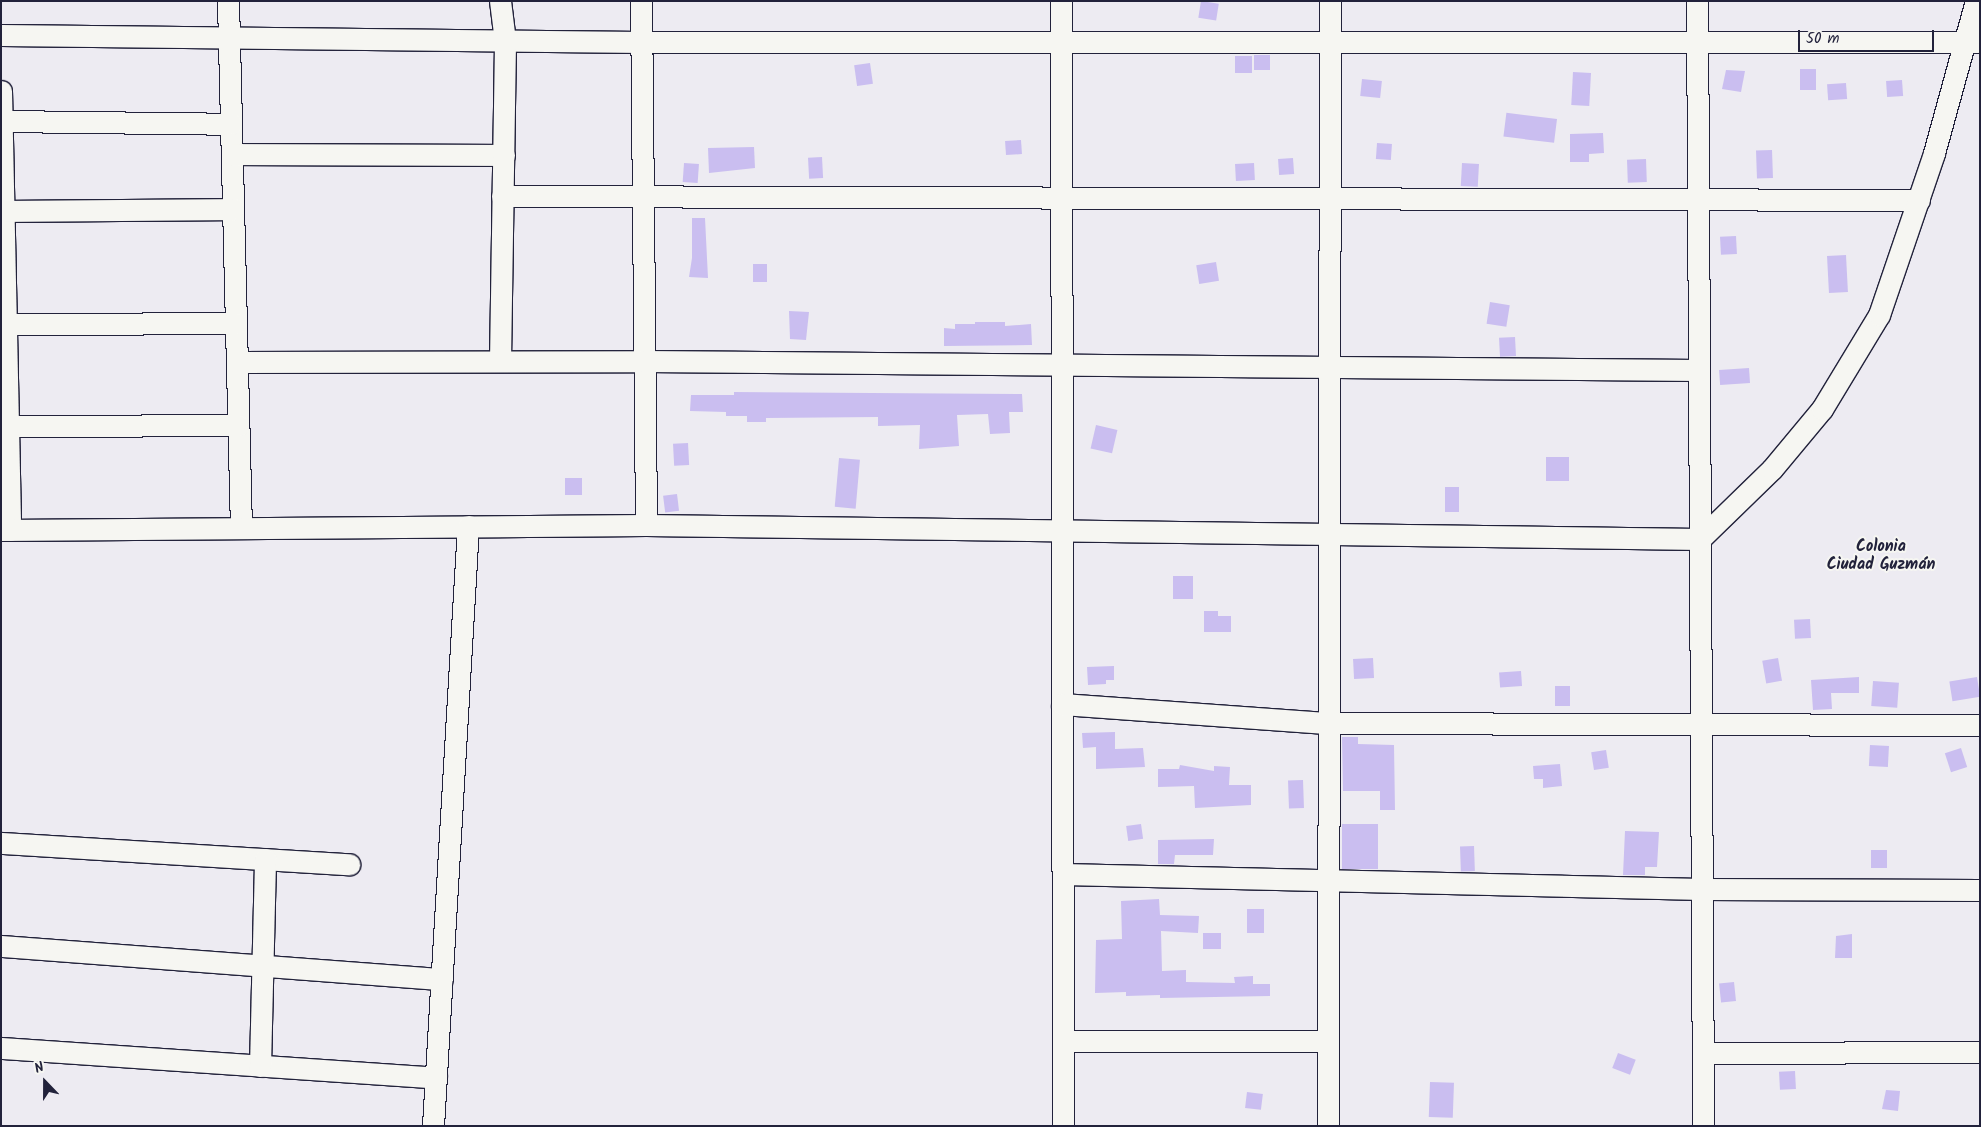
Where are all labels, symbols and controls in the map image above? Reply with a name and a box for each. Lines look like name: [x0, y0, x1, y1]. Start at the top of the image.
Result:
scale bar: [1801, 20, 1937, 52]
text: 50 m: [1806, 27, 1840, 51]
district label: Colonia Ciudad Guzmán: [1827, 537, 1935, 575]
text: N: [31, 1056, 48, 1080]
north arrow: [20, 1057, 70, 1107]

